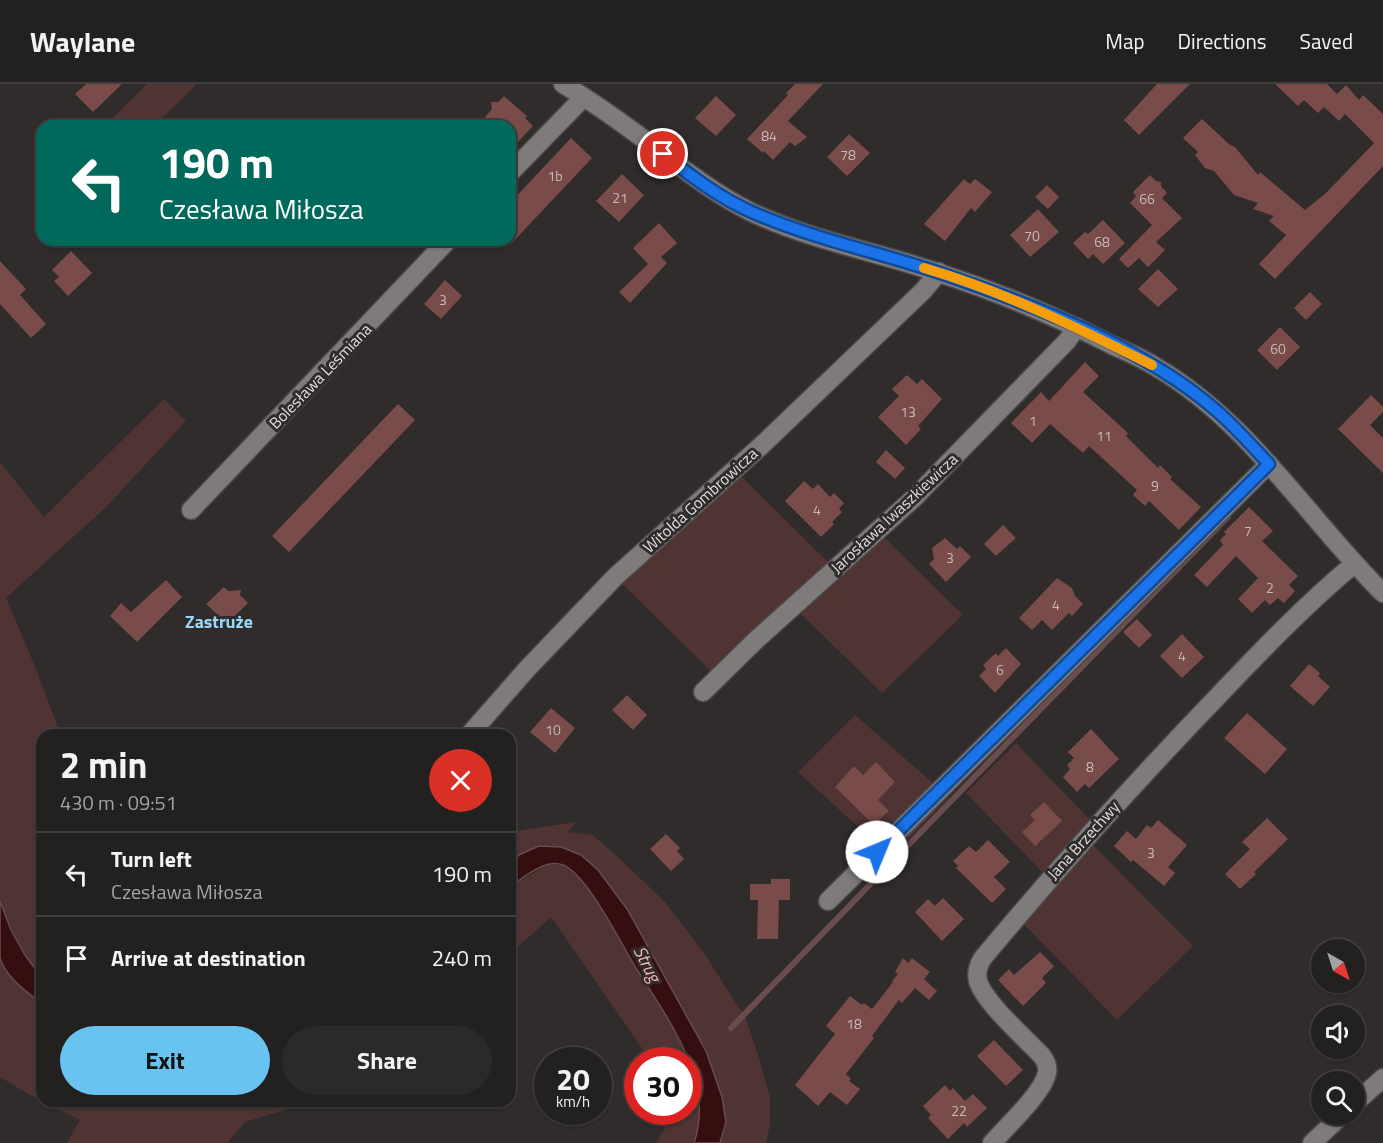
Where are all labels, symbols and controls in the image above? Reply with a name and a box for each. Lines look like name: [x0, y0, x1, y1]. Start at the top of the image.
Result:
text: Waylane: [30, 20, 135, 63]
text: Map: [1105, 25, 1145, 57]
text: Directions: [1178, 25, 1267, 57]
text: Saved: [1300, 25, 1353, 57]
house number: 84: [761, 125, 777, 146]
pin: [637, 128, 688, 179]
text: 190 m: [159, 130, 274, 194]
icon: arrive: [646, 137, 679, 170]
icon: left: [60, 144, 138, 222]
house number: 78: [840, 144, 856, 165]
house number: 1b: [547, 165, 563, 186]
house number: 21: [612, 187, 628, 208]
text: Czesława Miłosza: [159, 188, 363, 229]
house number: 66: [1139, 188, 1155, 209]
house number: 70: [1024, 225, 1040, 246]
house number: 68: [1094, 231, 1110, 252]
house number: 3: [439, 289, 447, 310]
street label: Bolesława Leśmiana: [263, 318, 377, 434]
house number: 60: [1270, 338, 1286, 359]
house number: 13: [900, 401, 916, 422]
house number: 1: [1029, 410, 1037, 431]
house number: 11: [1096, 425, 1112, 446]
street label: Witolda Gombrowicza: [637, 442, 763, 558]
street label: Jarosława Iwaszkiewicza: [825, 447, 963, 579]
house number: 9: [1151, 475, 1159, 496]
house number: 4: [813, 499, 821, 520]
house number: 7: [1244, 520, 1252, 541]
house number: 3: [946, 547, 954, 568]
house number: 2: [1266, 577, 1274, 598]
house number: 4: [1052, 594, 1060, 615]
district label: Zastruże: [185, 608, 253, 635]
house number: 4: [1178, 645, 1186, 666]
house number: 6: [996, 659, 1004, 680]
house number: 10: [545, 719, 561, 740]
text: 2 min: [60, 737, 147, 792]
button: close: [429, 749, 492, 812]
house number: 8: [1086, 756, 1094, 777]
text: 430 m · 09:51: [60, 787, 177, 818]
street label: Jana Brzechwy: [1041, 795, 1125, 885]
position arrow: [845, 820, 909, 884]
text: Turn left: [111, 842, 192, 876]
house number: 3: [1147, 842, 1155, 863]
text: 190 m: [432, 857, 492, 891]
icon: left: [60, 858, 93, 891]
text: Czesława Miłosza: [111, 876, 262, 907]
north arrow: [1311, 939, 1365, 993]
map controls: [1311, 939, 1365, 1125]
text: Arrive at destination: [111, 941, 306, 975]
text: 240 m: [432, 941, 492, 975]
water label: Strug: [627, 941, 669, 989]
icon: arrive: [60, 942, 93, 975]
button: sound: [1311, 1005, 1365, 1059]
house number: 18: [846, 1013, 862, 1034]
button: Exit: [60, 1026, 270, 1095]
button: Share: [282, 1026, 492, 1095]
speed limit sign: 30: [624, 1047, 702, 1125]
text: 20: [556, 1056, 590, 1102]
button: search: [1311, 1071, 1365, 1125]
text: km/h: [556, 1090, 590, 1113]
house number: 22: [951, 1100, 967, 1121]

